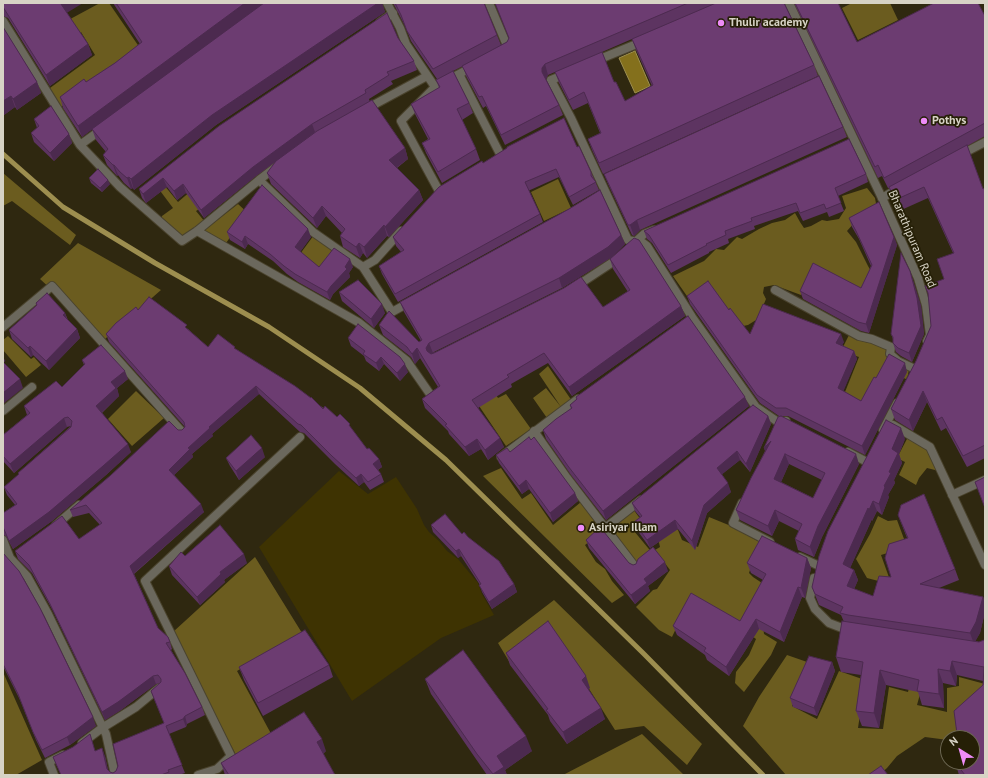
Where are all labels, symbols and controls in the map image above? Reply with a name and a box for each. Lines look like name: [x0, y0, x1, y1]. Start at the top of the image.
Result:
place label: Thulir academy: [729, 16, 808, 30]
marker: Thulir academy: [716, 18, 726, 28]
place label: Pothys: [932, 114, 966, 128]
marker: Pothys: [919, 116, 929, 126]
street label: Bharathipuram Road: [885, 188, 939, 290]
place label: Asiriyar Illam: [589, 521, 657, 535]
marker: Asiriyar Illam: [576, 523, 586, 533]
north arrow: [940, 730, 980, 770]
text: N: [946, 733, 960, 749]

